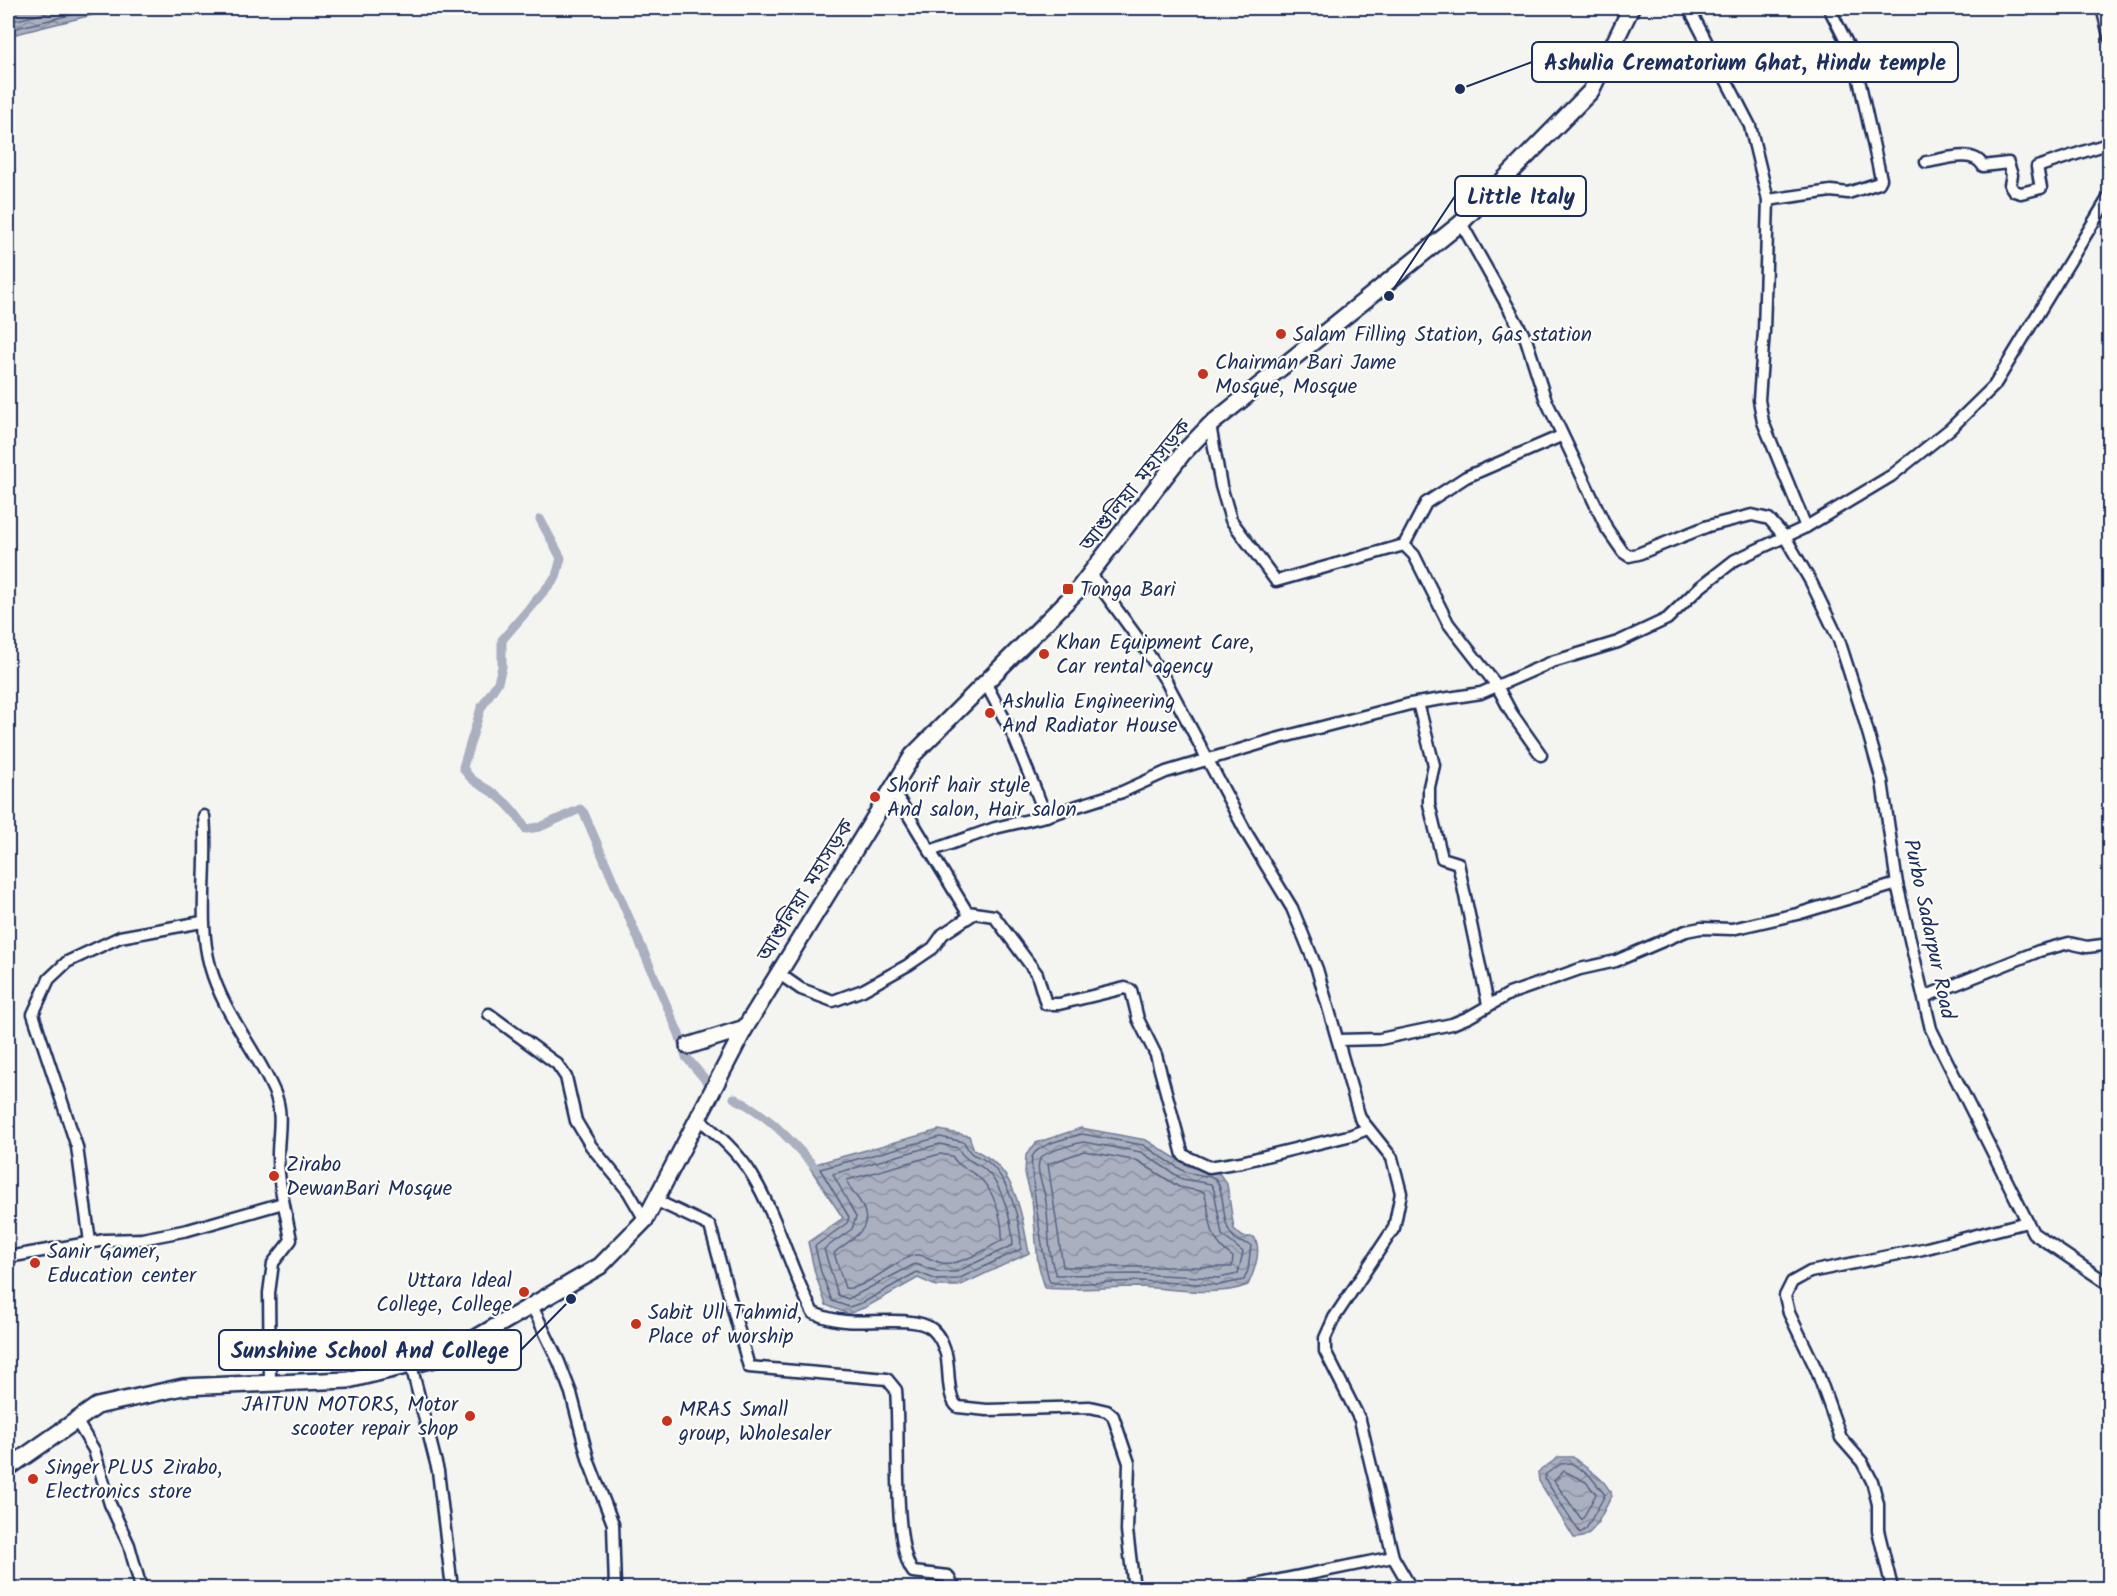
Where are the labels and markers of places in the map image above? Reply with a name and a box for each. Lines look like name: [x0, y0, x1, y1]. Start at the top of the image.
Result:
callout: Ashulia Crematorium Ghat, Hindu temple: [1532, 42, 1958, 82]
callout: Little Italy: [1455, 176, 1586, 216]
place label: Salam Filling Station, Gas station: [1293, 319, 1592, 352]
marker: Salam Filling Station, Gas station: [1274, 327, 1288, 341]
place label: Chairman Bari Jame Mosque, Mosque: [1215, 347, 1397, 404]
marker: Chairman Bari Jame Mosque, Mosque: [1196, 367, 1210, 381]
place label: Tonga Bari: [1080, 574, 1176, 607]
marker: Tonga Bari: [1061, 582, 1075, 596]
place label: Khan Equipment Care, Car rental agency: [1056, 627, 1254, 684]
marker: Khan Equipment Care, Car rental agency: [1037, 647, 1051, 661]
place label: Ashulia Engineering And Radiator House: [1002, 686, 1178, 743]
marker: Ashulia Engineering And Radiator House: [983, 706, 997, 720]
place label: Shorif hair style And salon, Hair salon: [887, 770, 1077, 827]
marker: Shorif hair style And salon, Hair salon: [868, 790, 882, 804]
place label: Zirabo DewanBari Mosque: [286, 1149, 453, 1206]
marker: Zirabo DewanBari Mosque: [267, 1169, 281, 1183]
place label: Sanir Gamer, Education center: [47, 1236, 197, 1293]
marker: Sanir Gamer, Education center: [28, 1256, 42, 1270]
place label: Uttara Ideal College, College: [376, 1265, 513, 1322]
marker: Uttara Ideal College, College: [517, 1285, 531, 1299]
place label: Sabit Ull Tahmid, Place of worship: [648, 1297, 802, 1354]
marker: Sabit Ull Tahmid, Place of worship: [629, 1317, 643, 1331]
callout: Sunshine School And College: [219, 1330, 521, 1370]
place label: JAITUN MOTORS, Motor scooter repair shop: [242, 1389, 459, 1446]
place label: MRAS Small group, Wholesaler: [678, 1394, 832, 1451]
marker: JAITUN MOTORS, Motor scooter repair shop: [463, 1409, 477, 1423]
marker: MRAS Small group, Wholesaler: [660, 1414, 674, 1428]
place label: Singer PLUS Zirabo, Electronics store: [45, 1452, 222, 1509]
marker: Singer PLUS Zirabo, Electronics store: [26, 1472, 40, 1486]

